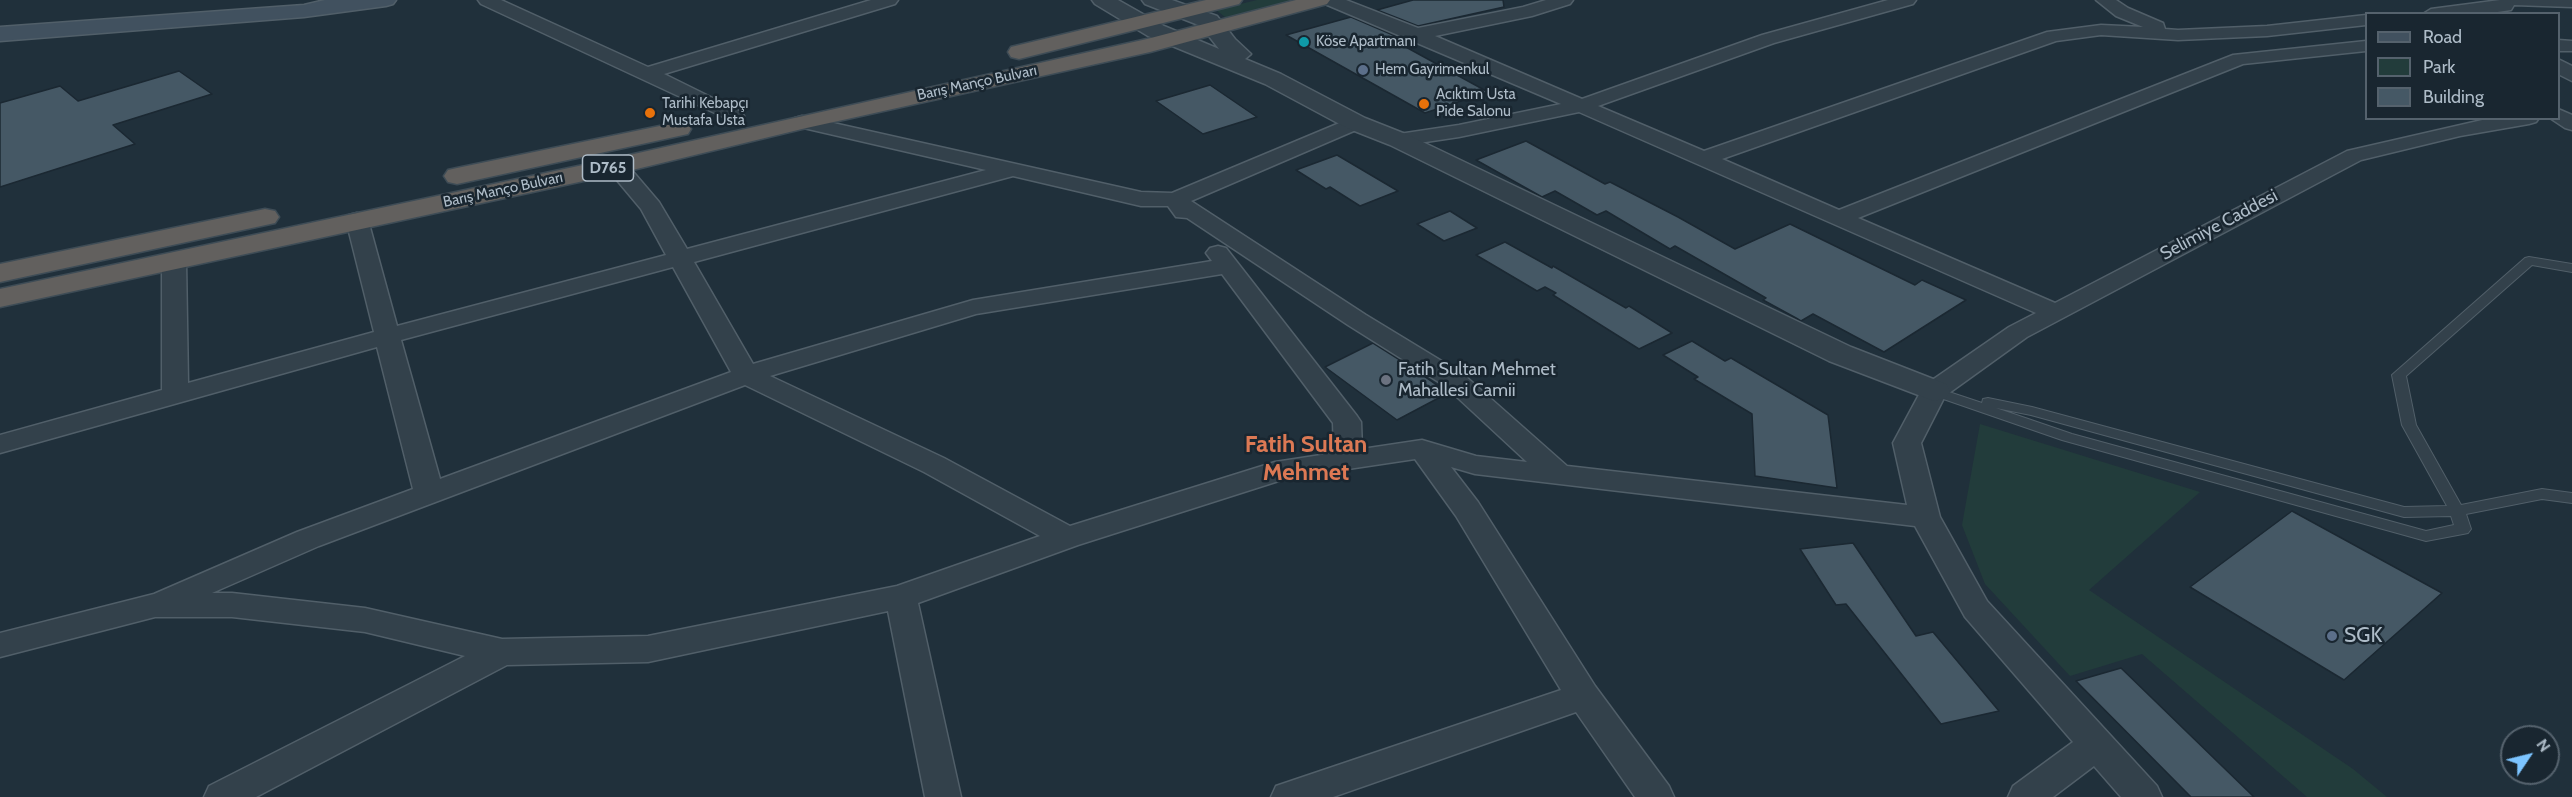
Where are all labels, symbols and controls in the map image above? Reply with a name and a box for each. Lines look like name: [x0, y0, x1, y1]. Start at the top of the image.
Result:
legend: [2365, 12, 2560, 120]
text: Road: [2423, 26, 2462, 48]
place label: Köse Apartmanı: [1316, 33, 1416, 51]
marker: Köse Apartmanı: [1297, 35, 1311, 49]
text: Park: [2423, 56, 2455, 78]
street label: Barış Manço Bulvarı: [915, 61, 1039, 105]
place label: Hem Gayrimenkul: [1375, 61, 1489, 79]
marker: Hem Gayrimenkul: [1356, 63, 1370, 77]
place label: Acıktım Usta Pide Salonu: [1436, 86, 1516, 121]
text: Building: [2423, 86, 2484, 108]
place label: Tarihi Kebapçı Mustafa Usta: [662, 95, 748, 130]
marker: Acıktım Usta Pide Salonu: [1417, 97, 1431, 111]
marker: Tarihi Kebapçı Mustafa Usta: [643, 106, 657, 120]
road number: D765: [582, 155, 634, 181]
street label: Barış Manço Bulvarı: [441, 168, 565, 212]
street label: Selimiye Caddesi: [2157, 185, 2281, 265]
place label: Fatih Sultan Mehmet Mahallesi Camii: [1398, 359, 1556, 401]
marker: Fatih Sultan Mehmet Mahallesi Camii: [1379, 373, 1393, 387]
district label: Fatih Sultan Mehmet: [1245, 431, 1367, 487]
place label: SGK: [2344, 623, 2382, 649]
marker: SGK: [2325, 629, 2339, 643]
north arrow: [2500, 725, 2560, 785]
text: N: [2532, 735, 2555, 756]

